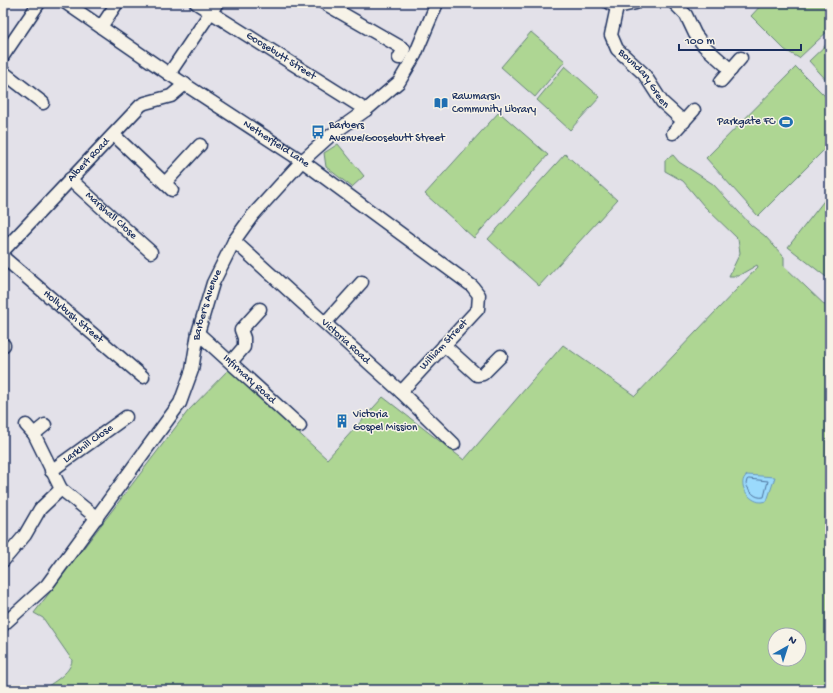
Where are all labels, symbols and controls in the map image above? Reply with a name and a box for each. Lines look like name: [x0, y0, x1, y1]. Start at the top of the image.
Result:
scale bar: [679, 26, 801, 52]
street label: Goosebutt Street: [244, 30, 319, 83]
text: 100 m: [684, 35, 715, 49]
street label: Boundary Green: [615, 46, 672, 112]
place label: Rawmarsh Community Library: [452, 91, 537, 116]
library icon: Rawmarsh Community Library: [433, 95, 449, 111]
sports icon: Parkgate FC: [778, 114, 794, 130]
place label: Parkgate FC: [716, 116, 776, 128]
street label: Netherfield Lane: [241, 118, 312, 170]
place label: Barbers Avenue/Goosebutt Street: [328, 120, 446, 145]
bus stop icon: Barbers Avenue/Goosebutt Street: [310, 124, 326, 140]
street label: Albert Road: [65, 135, 113, 184]
street label: Marshall Close: [83, 190, 139, 242]
street label: Barber's Avenue: [191, 267, 225, 342]
street label: Hollybush Street: [40, 288, 106, 347]
street label: Victoria Road: [318, 316, 373, 368]
street label: William Street: [418, 316, 472, 373]
street label: Infirmary Road: [220, 352, 279, 408]
place label: Victoria Gospel Mission: [352, 409, 418, 434]
building icon: Victoria Gospel Mission: [334, 413, 350, 429]
street label: Larkhill Close: [61, 422, 116, 466]
north arrow: [767, 627, 807, 667]
text: N: [785, 634, 799, 648]

